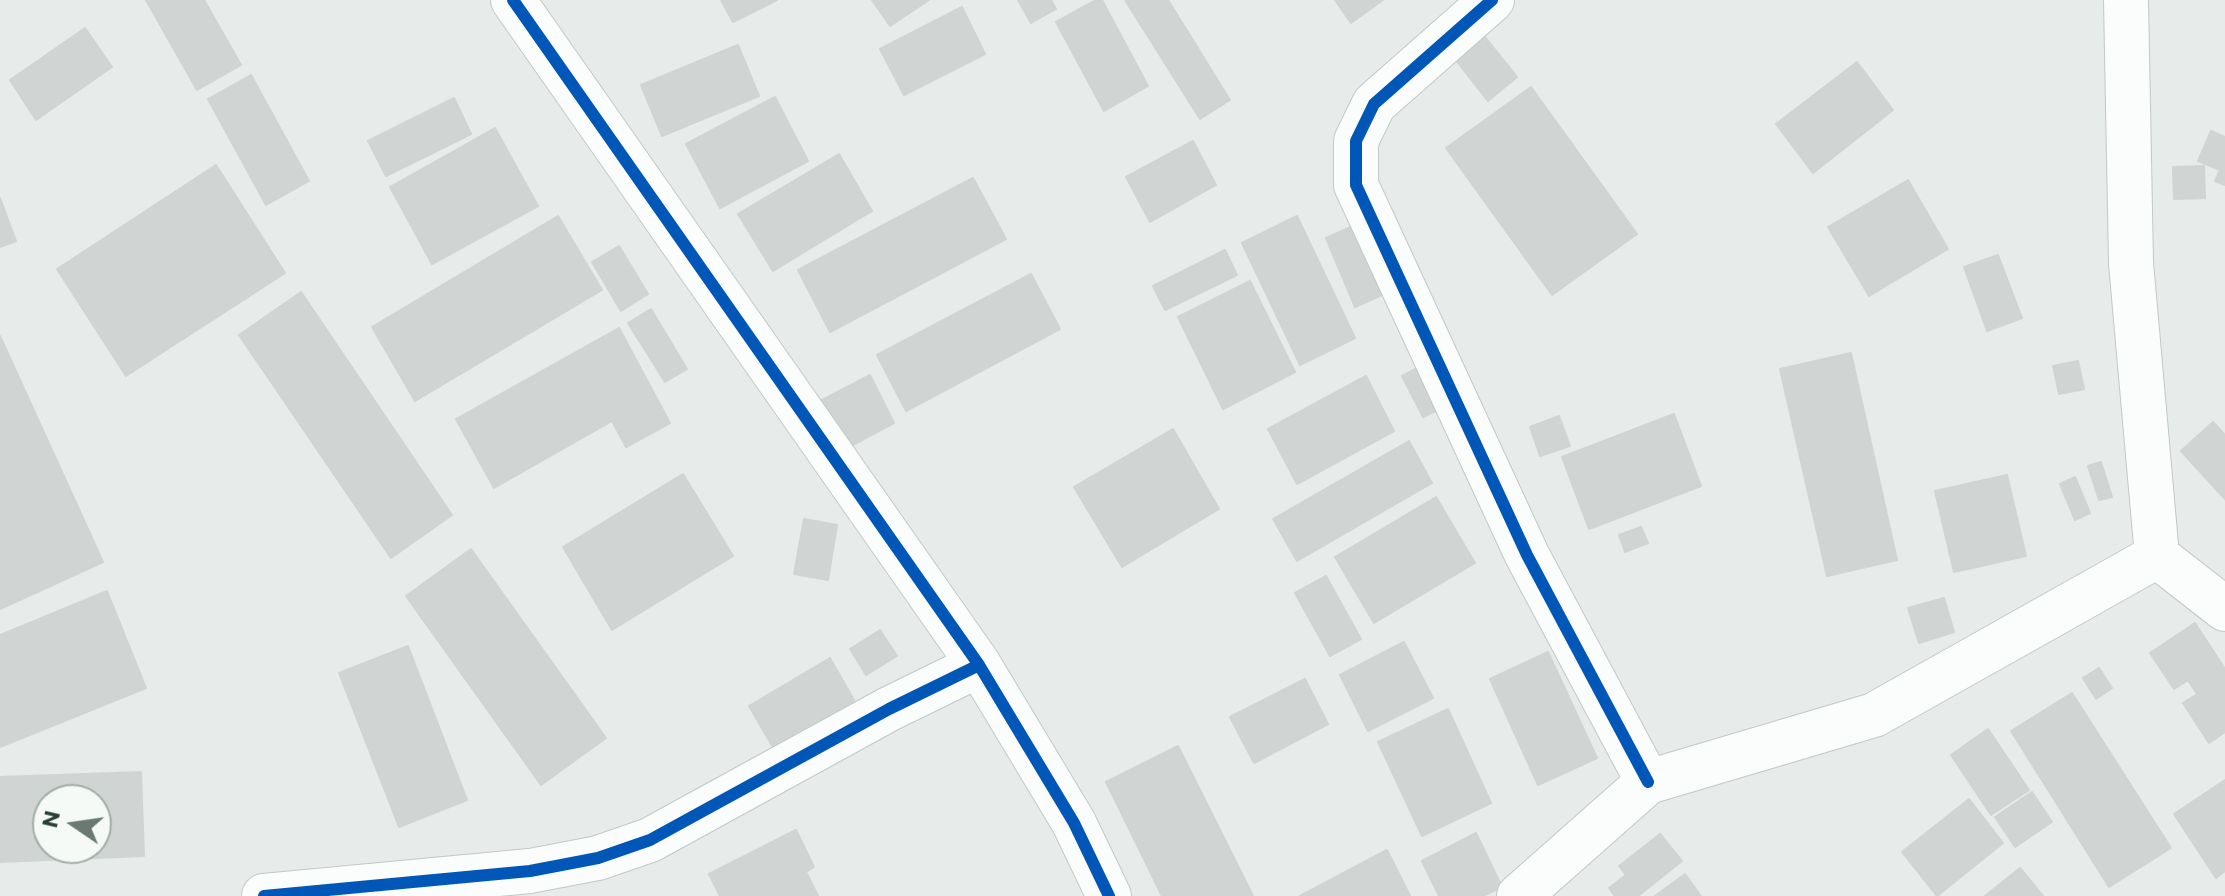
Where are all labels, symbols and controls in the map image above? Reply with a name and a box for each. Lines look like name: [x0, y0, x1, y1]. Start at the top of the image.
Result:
north arrow: [32, 784, 112, 864]
text: N: [35, 808, 65, 830]

